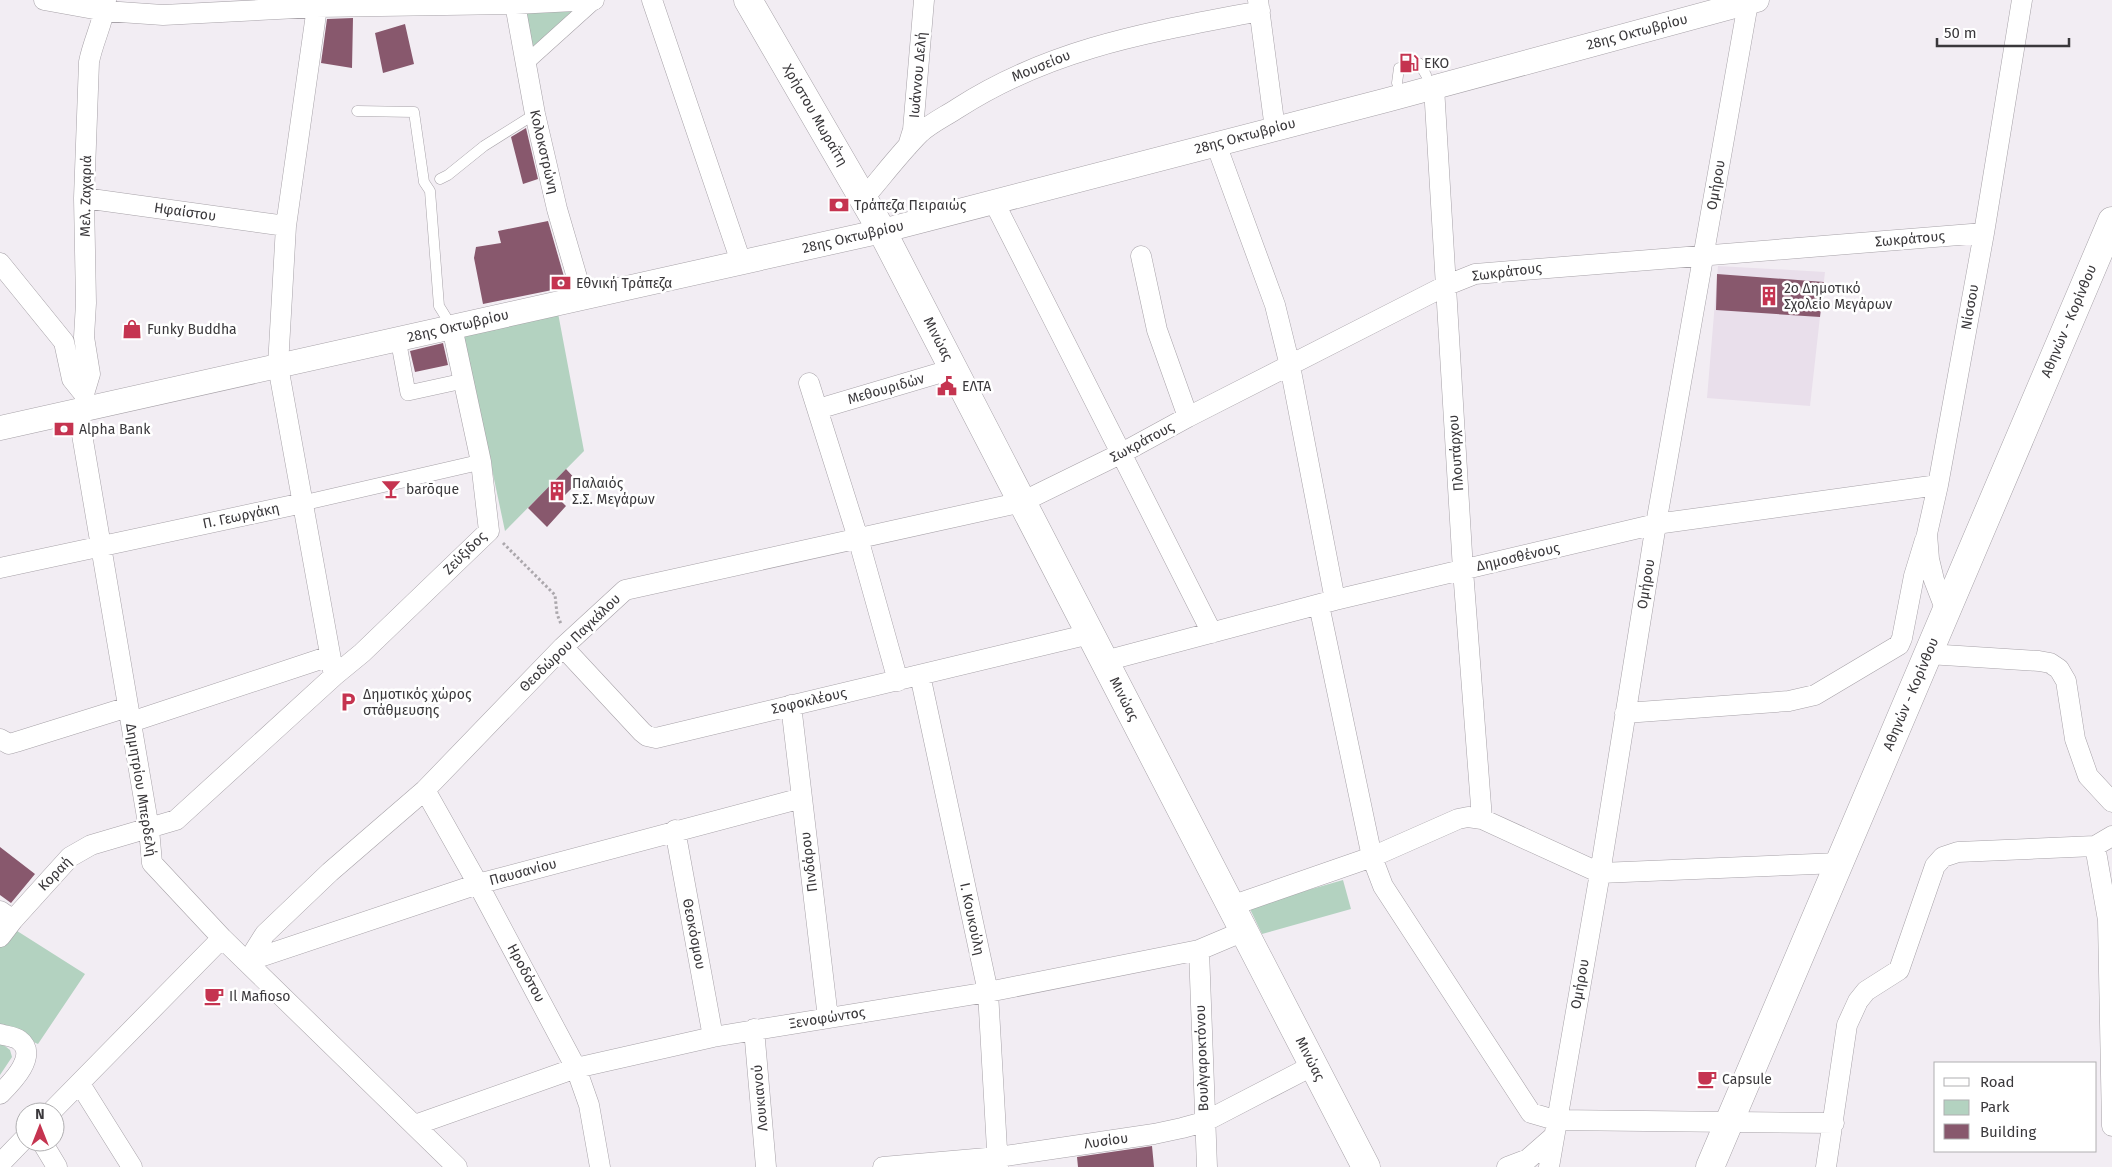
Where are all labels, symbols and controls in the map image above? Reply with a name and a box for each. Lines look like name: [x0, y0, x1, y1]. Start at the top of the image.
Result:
street label: 28ης Οκτωβρίου: [1585, 10, 1689, 54]
scale bar: [1937, 15, 2070, 47]
text: 50 m: [1944, 24, 1977, 42]
street label: Ιωάννου Δελή: [906, 31, 930, 119]
street label: Μουσείου: [1009, 47, 1073, 85]
fuel station icon: EKO: [1398, 52, 1420, 74]
place label: EKO: [1424, 55, 1449, 72]
street label: Χρήστου Μωραΐτη: [779, 60, 852, 169]
street label: Κολοκοτρώνη: [526, 108, 562, 196]
street label: 28ης Οκτωβρίου: [1193, 114, 1297, 158]
street label: Μελ. Ζαχαριά: [77, 155, 95, 237]
street label: Ομήρου: [1703, 159, 1729, 211]
bank icon: Τράπεζα Πειραιώς: [828, 194, 850, 216]
place label: Τράπεζα Πειραιώς: [854, 197, 967, 214]
street label: Ηφαίστου: [153, 199, 217, 225]
street label: 28ης Οκτωβρίου: [800, 217, 906, 257]
street label: Σωκράτους: [1874, 227, 1946, 251]
street label: Σωκράτους: [1471, 259, 1543, 285]
street label: Αθηνών - Κορίνθου: [2038, 262, 2100, 380]
bank icon: Εθνική Τράπεζα: [550, 272, 572, 294]
place label: Εθνική Τράπεζα: [576, 275, 672, 292]
place label: 2ο Δημοτικό Σχολείο Μεγάρων: [1784, 280, 1893, 313]
street label: Νίσσου: [1958, 283, 1982, 331]
building icon: 2ο Δημοτικό Σχολείο Μεγάρων: [1758, 285, 1780, 307]
street label: 28ης Οκτωβρίου: [405, 306, 511, 346]
street label: Μινώας: [920, 314, 956, 364]
shop icon: Funky Buddha: [121, 318, 143, 340]
place label: Funky Buddha: [147, 321, 237, 338]
street label: Μεθουριδών: [846, 370, 927, 408]
public building icon: ΕΛΤΑ: [936, 375, 958, 397]
place label: ΕΛΤΑ: [962, 378, 991, 395]
street label: Πλουτάρχου: [1445, 414, 1467, 492]
bank icon: Alpha Bank: [53, 418, 75, 440]
street label: Σωκράτους: [1107, 418, 1177, 466]
place label: Alpha Bank: [79, 421, 151, 438]
place label: Παλαιός Σ.Σ. Μεγάρων: [572, 475, 655, 508]
bar icon: barōque: [380, 478, 402, 500]
building icon: Παλαιός Σ.Σ. Μεγάρων: [546, 480, 568, 502]
place label: barōque: [406, 481, 459, 498]
street label: Π. Γεωργάκη: [201, 500, 281, 532]
street label: Ζεύξιδος: [440, 527, 491, 578]
street label: Δημοσθένους: [1475, 539, 1562, 575]
street label: Ομήρου: [1634, 558, 1658, 610]
street label: Θεοδώρου Παγκάλου: [516, 590, 624, 696]
street label: Αθηνών - Κορίνθου: [1880, 635, 1942, 753]
street label: Μινώας: [1106, 674, 1142, 724]
street label: Σοφοκλέους: [770, 684, 849, 718]
place label: Δημοτικός χώρος στάθμευσης: [363, 686, 472, 719]
parking icon: Δημοτικός χώρος στάθμευσης: [337, 691, 359, 713]
street label: Δημητρίου Μπερδελή: [122, 722, 160, 858]
street label: Πινδάρου: [797, 831, 821, 893]
street label: Κοραή: [35, 853, 75, 895]
street label: Παυσανίου: [487, 855, 559, 889]
street label: Ι. Κουκούλη: [956, 881, 988, 957]
street label: Θεοκόσμου: [679, 897, 709, 971]
street label: Ηροδότου: [503, 941, 549, 1005]
street label: Ομήρου: [1567, 958, 1593, 1010]
cafe icon: Il Mafioso: [203, 985, 225, 1007]
place label: Il Mafioso: [229, 988, 290, 1005]
street label: Ξενοφώντος: [788, 1004, 867, 1032]
street label: Βουλγαροκτόνου: [1192, 1004, 1212, 1112]
street label: Μινώας: [1292, 1034, 1328, 1084]
legend: [1934, 1062, 2097, 1152]
street label: Λουκιανού: [749, 1064, 771, 1132]
cafe icon: Capsule: [1696, 1068, 1718, 1090]
place label: Capsule: [1722, 1071, 1772, 1088]
text: Road: [1980, 1073, 2015, 1091]
text: Park: [1980, 1098, 2010, 1116]
north arrow: [15, 1102, 65, 1152]
text: N: [35, 1106, 45, 1123]
text: Building: [1980, 1123, 2036, 1141]
street label: Λυσίου: [1083, 1129, 1129, 1153]

